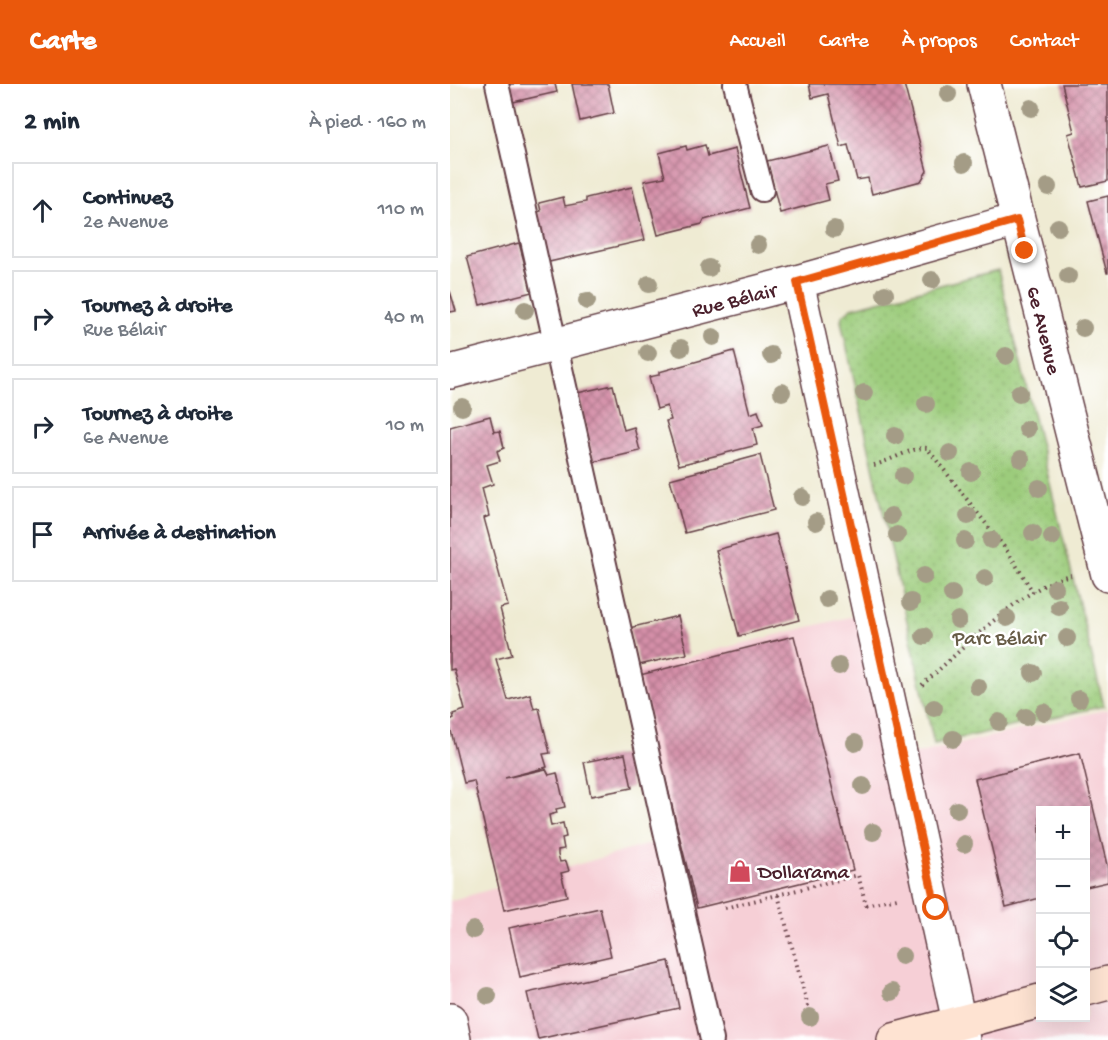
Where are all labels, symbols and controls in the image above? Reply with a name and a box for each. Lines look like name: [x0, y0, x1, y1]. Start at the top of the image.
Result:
text: Carte: [30, 26, 97, 59]
text: Accueil: [729, 30, 786, 55]
text: Carte: [819, 30, 869, 55]
text: À propos: [902, 30, 977, 55]
text: Contact: [1010, 30, 1078, 55]
text: 2 min: [24, 108, 79, 139]
text: À pied · 160 m: [309, 112, 426, 135]
text: Continuez: [83, 186, 172, 212]
icon: ahead: [26, 194, 59, 227]
text: 110 m: [378, 199, 424, 222]
text: 2e Avenue: [83, 212, 168, 235]
route end: [1011, 237, 1037, 263]
street label: Rue Bélair: [690, 279, 781, 325]
street label: 6e Avenue: [1019, 284, 1065, 378]
text: Tournez à droite: [83, 294, 232, 320]
icon: right: [26, 302, 59, 335]
text: 40 m: [384, 307, 424, 330]
text: Rue Bélair: [83, 320, 165, 343]
text: Tournez à droite: [83, 402, 232, 428]
icon: right: [26, 410, 59, 443]
text: 10 m: [386, 415, 424, 438]
text: 6e Avenue: [83, 428, 168, 451]
icon: arrive: [26, 518, 59, 551]
text: Arrivée à destination: [83, 521, 276, 547]
park label: Parc Bélair: [952, 628, 1047, 653]
map controls: [1036, 806, 1090, 1022]
button: +: [1036, 806, 1090, 860]
shop icon: Dollarama: [727, 858, 753, 884]
button: −: [1036, 860, 1090, 914]
place label: Dollarama: [756, 862, 850, 887]
route start: [922, 894, 948, 920]
button: locate: [1036, 914, 1090, 968]
button: layers: [1036, 968, 1090, 1022]

